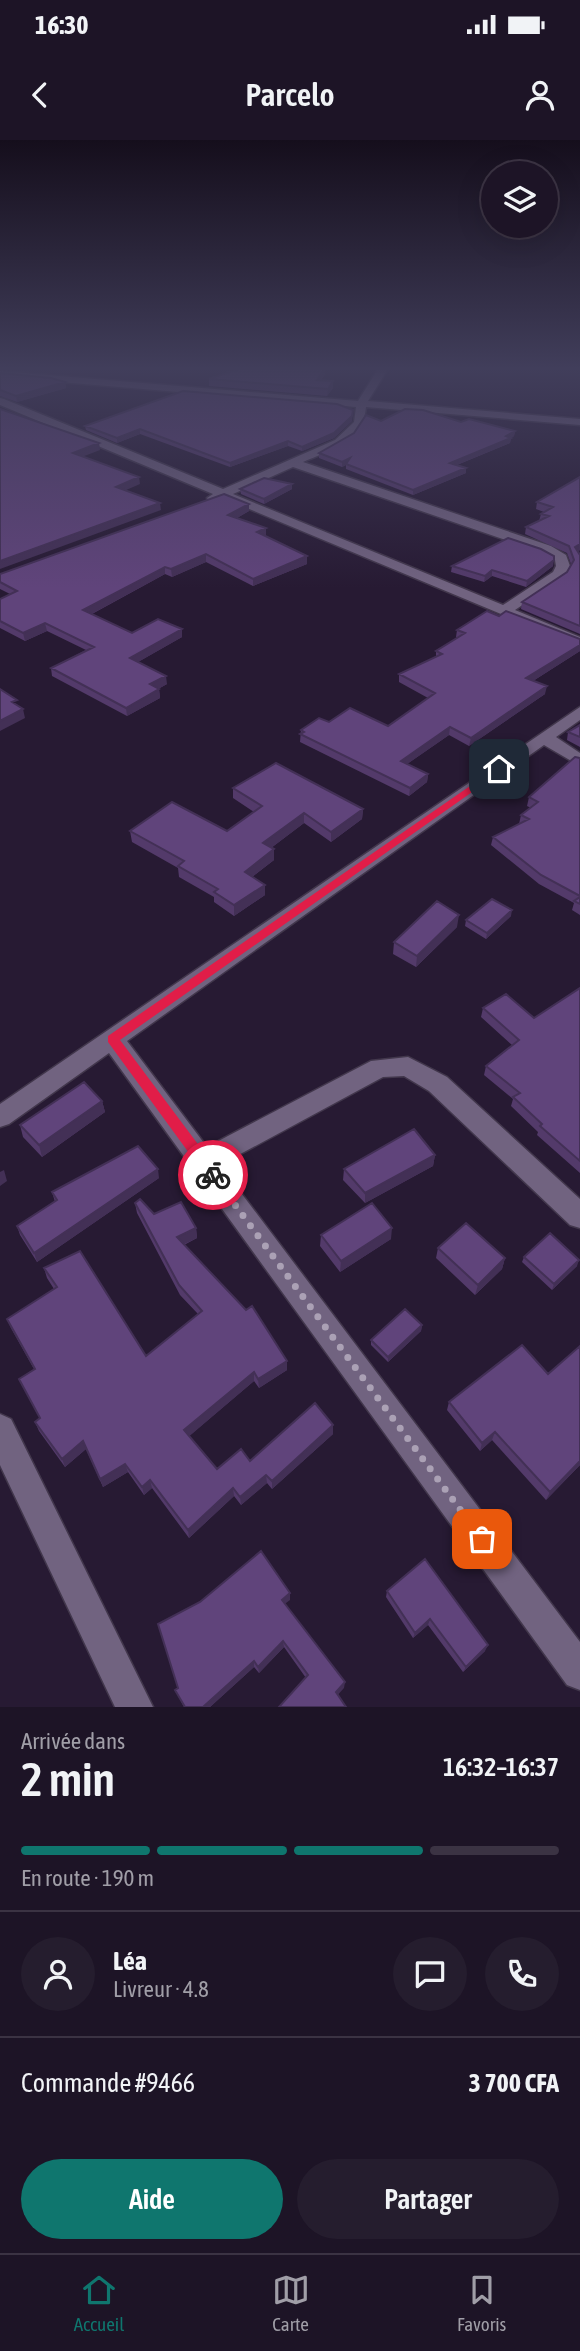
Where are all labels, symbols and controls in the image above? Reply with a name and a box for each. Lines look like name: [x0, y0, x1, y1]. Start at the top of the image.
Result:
text: 16:30: [35, 10, 89, 40]
icon: back: [21, 76, 59, 114]
text: Parcelo: [246, 76, 334, 113]
icon: person: [521, 76, 559, 114]
map controls: [481, 161, 558, 238]
button: layers: [481, 161, 558, 238]
pin: [469, 739, 529, 799]
icon: home: [480, 750, 518, 788]
courier: [178, 1140, 248, 1210]
icon: bike: [194, 1156, 232, 1194]
pin: [452, 1509, 512, 1569]
icon: bag: [463, 1520, 501, 1558]
text: Arrivée dans: [21, 1728, 125, 1754]
text: 16:32–16:37: [443, 1752, 559, 1782]
text: 2 min: [21, 1753, 115, 1806]
text: En route · 190 m: [21, 1865, 154, 1891]
button: person: [21, 1937, 95, 2011]
button: chat: [393, 1937, 467, 2011]
button: phone: [485, 1937, 559, 2011]
text: Léa: [113, 1946, 147, 1976]
text: Livreur · 4.8: [113, 1976, 209, 2002]
text: Commande #9466: [21, 2068, 195, 2098]
text: 3 700 CFA: [469, 2068, 559, 2098]
button: Aide: [21, 2159, 283, 2239]
button: Partager: [297, 2159, 559, 2239]
tab: Accueil: [74, 2271, 124, 2335]
tab: Carte: [272, 2271, 310, 2335]
tab: Favoris: [457, 2271, 506, 2335]

